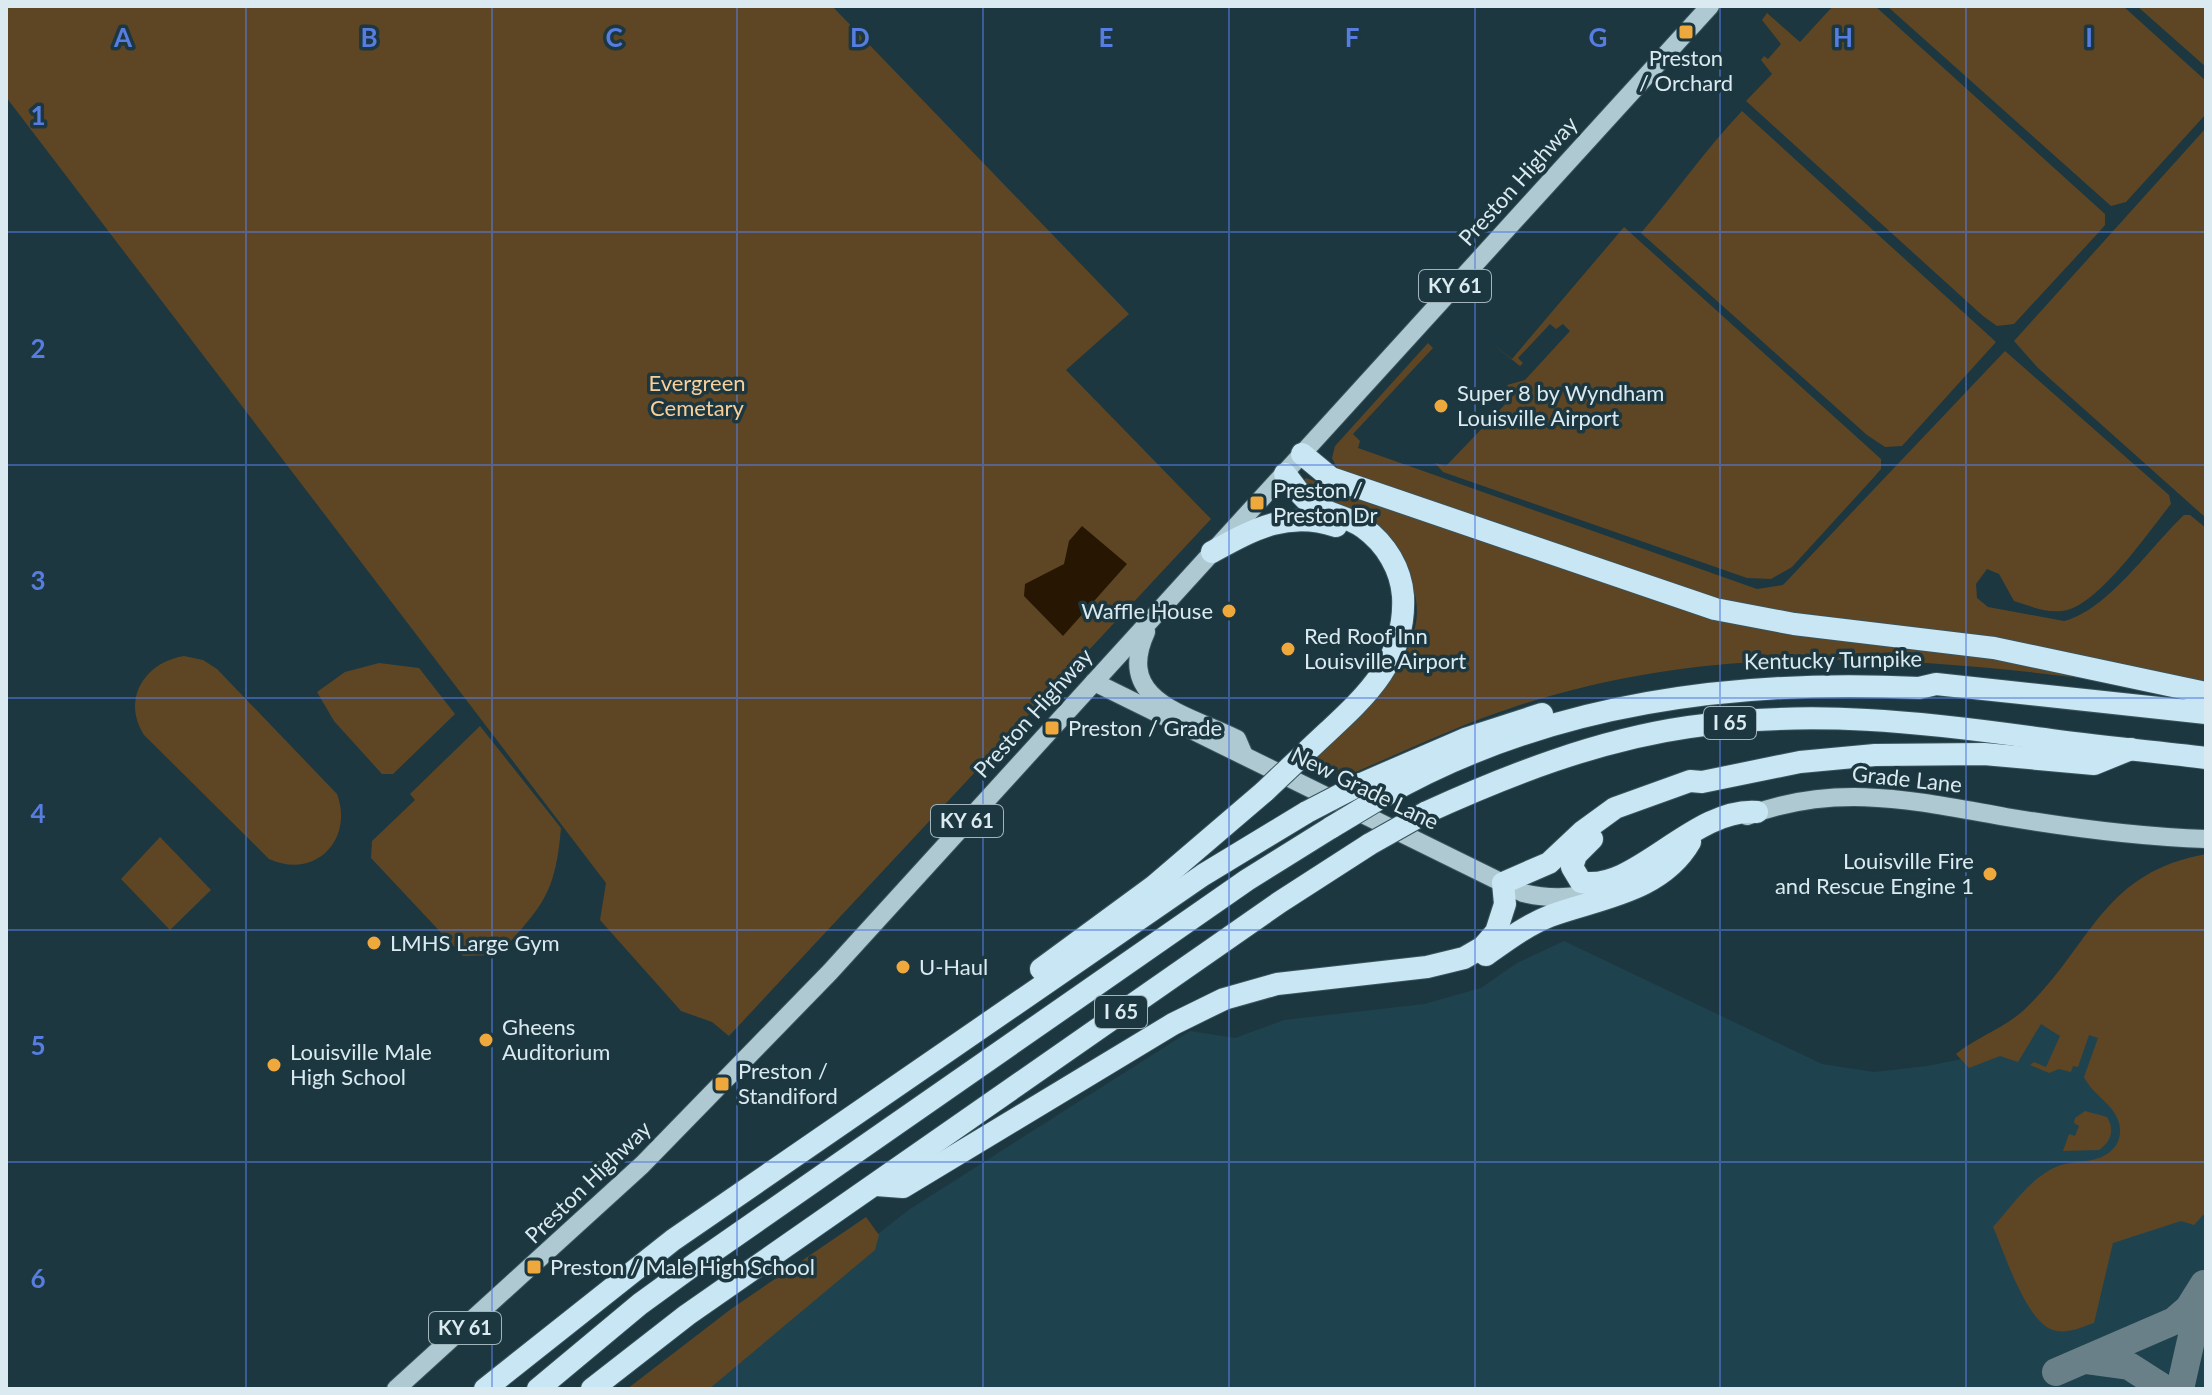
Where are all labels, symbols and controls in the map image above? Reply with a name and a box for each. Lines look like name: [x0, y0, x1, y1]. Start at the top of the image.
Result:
text: A: [113, 21, 133, 53]
text: B: [360, 21, 378, 53]
text: C: [605, 21, 623, 53]
text: D: [850, 21, 870, 53]
text: E: [1099, 21, 1113, 53]
text: F: [1345, 21, 1359, 53]
text: G: [1589, 21, 1607, 53]
text: H: [1833, 21, 1853, 53]
text: I: [2085, 21, 2093, 53]
marker: Preston / Orchard: [1677, 23, 1695, 41]
place label: Preston / Orchard: [1639, 44, 1733, 96]
text: 1: [30, 99, 46, 131]
street label: Preston Highway: [1453, 110, 1583, 251]
road number: KY 61: [1419, 270, 1491, 302]
text: 2: [30, 332, 46, 364]
park label: Evergreen Cemetary: [648, 369, 746, 421]
place label: Super 8 by Wyndham Louisville Airport: [1457, 379, 1664, 431]
marker: Super 8 by Wyndham Louisville Airport: [1432, 397, 1450, 415]
place label: Preston / Preston Dr: [1273, 476, 1377, 528]
marker: Preston / Preston Dr: [1248, 494, 1266, 512]
text: 3: [30, 564, 46, 596]
place label: Waffle House: [1081, 597, 1213, 624]
marker: Waffle House: [1220, 602, 1238, 620]
place label: Red Roof Inn Louisville Airport: [1304, 622, 1466, 674]
marker: Red Roof Inn Louisville Airport: [1279, 640, 1297, 658]
street label: Preston Highway: [968, 642, 1098, 783]
street label: Kentucky Turnpike: [1744, 644, 1922, 675]
road number: I 65: [1704, 707, 1756, 739]
place label: Preston / Grade: [1068, 714, 1222, 741]
marker: Preston / Grade: [1043, 719, 1061, 737]
street label: New Grade Lane: [1287, 740, 1443, 835]
street label: Grade Lane: [1851, 759, 1963, 798]
text: 4: [30, 797, 46, 829]
road number: KY 61: [931, 805, 1003, 837]
place label: Louisville Fire and Rescue Engine 1: [1775, 847, 1974, 899]
marker: Louisville Fire and Rescue Engine 1: [1981, 865, 1999, 883]
place label: LMHS Large Gym: [390, 929, 560, 956]
marker: LMHS Large Gym: [365, 934, 383, 952]
place label: U-Haul: [919, 953, 988, 980]
marker: U-Haul: [894, 958, 912, 976]
road number: I 65: [1095, 996, 1147, 1028]
place label: Gheens Auditorium: [502, 1013, 610, 1065]
text: 5: [30, 1029, 46, 1061]
marker: Gheens Auditorium: [477, 1031, 495, 1049]
place label: Louisville Male High School: [290, 1038, 432, 1090]
marker: Louisville Male High School: [265, 1056, 283, 1074]
place label: Preston / Standiford: [738, 1057, 838, 1109]
marker: Preston / Standiford: [713, 1075, 731, 1093]
street label: Preston Highway: [519, 1114, 657, 1249]
place label: Preston / Male High School: [550, 1253, 815, 1280]
marker: Preston / Male High School: [525, 1258, 543, 1276]
text: 6: [30, 1262, 46, 1294]
road number: KY 61: [429, 1312, 501, 1344]

